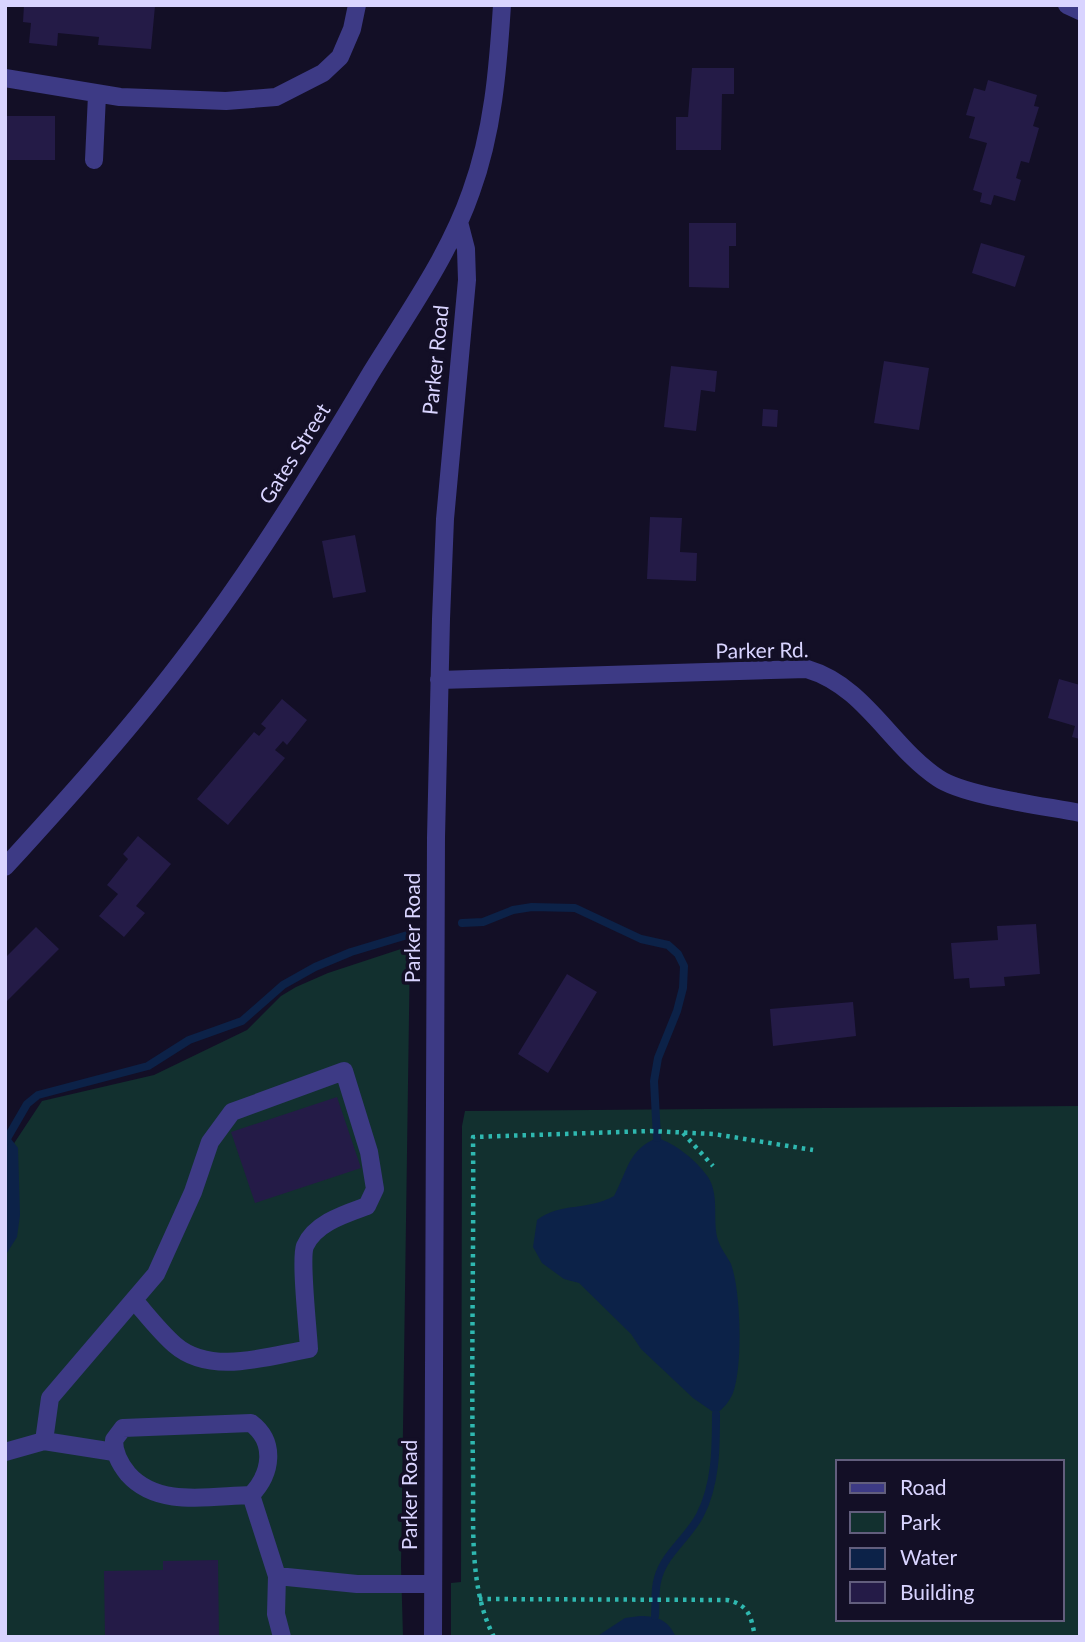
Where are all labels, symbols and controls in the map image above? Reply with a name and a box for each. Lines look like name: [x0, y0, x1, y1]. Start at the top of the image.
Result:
street label: Parker Road: [416, 304, 453, 416]
street label: Gates Street: [253, 398, 335, 508]
street label: Parker Rd.: [715, 636, 809, 663]
street label: Parker Road: [399, 873, 424, 983]
street label: Parker Road: [396, 1440, 421, 1550]
legend: [836, 1460, 1064, 1621]
text: Road: [900, 1474, 947, 1499]
text: Park: [900, 1509, 941, 1534]
text: Water: [900, 1544, 957, 1569]
text: Building: [900, 1579, 975, 1604]

